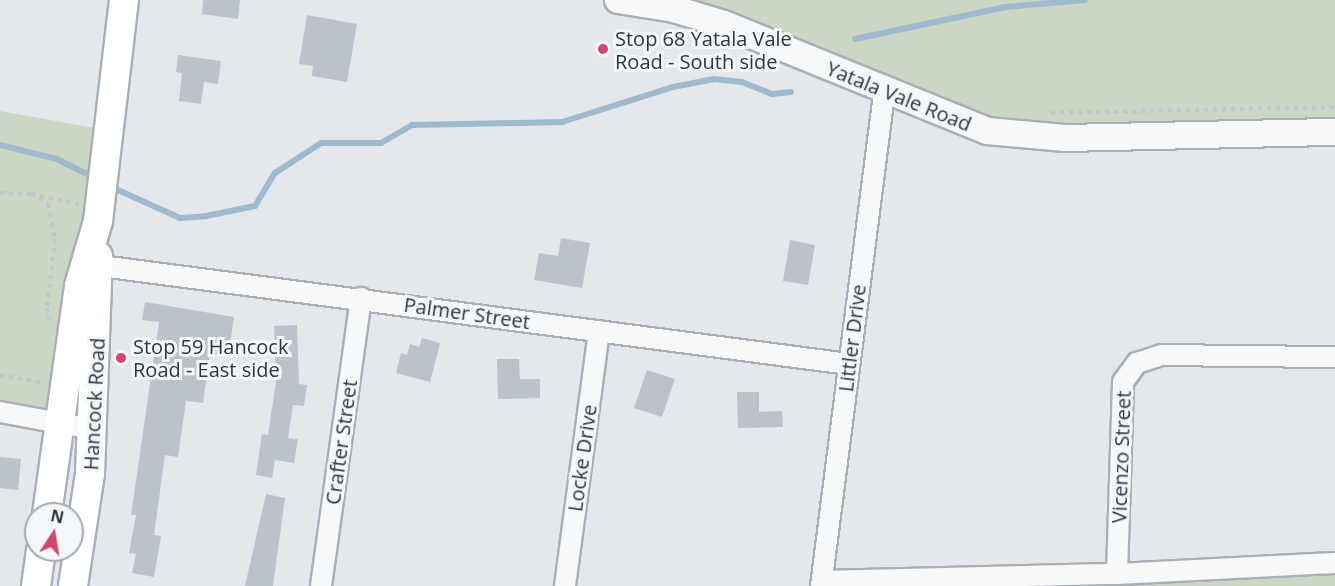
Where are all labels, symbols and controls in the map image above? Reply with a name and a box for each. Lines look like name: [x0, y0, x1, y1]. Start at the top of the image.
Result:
place label: Stop 68 Yatala Vale Road - South side: [615, 26, 792, 73]
marker: Stop 68 Yatala Vale Road - South side: [596, 42, 610, 56]
street label: Yatala Vale Road: [823, 56, 975, 136]
street label: Littler Drive: [833, 283, 871, 393]
street label: Palmer Street: [402, 292, 532, 334]
place label: Stop 59 Hancock Road - East side: [133, 334, 288, 381]
street label: Hancock Road: [79, 337, 109, 471]
marker: Stop 59 Hancock Road - East side: [114, 351, 128, 365]
street label: Crafter Street: [320, 378, 362, 506]
street label: Vicenzo Street: [1107, 390, 1135, 524]
street label: Locke Drive: [563, 403, 601, 513]
north arrow: [24, 502, 84, 562]
text: N: [49, 504, 66, 528]

